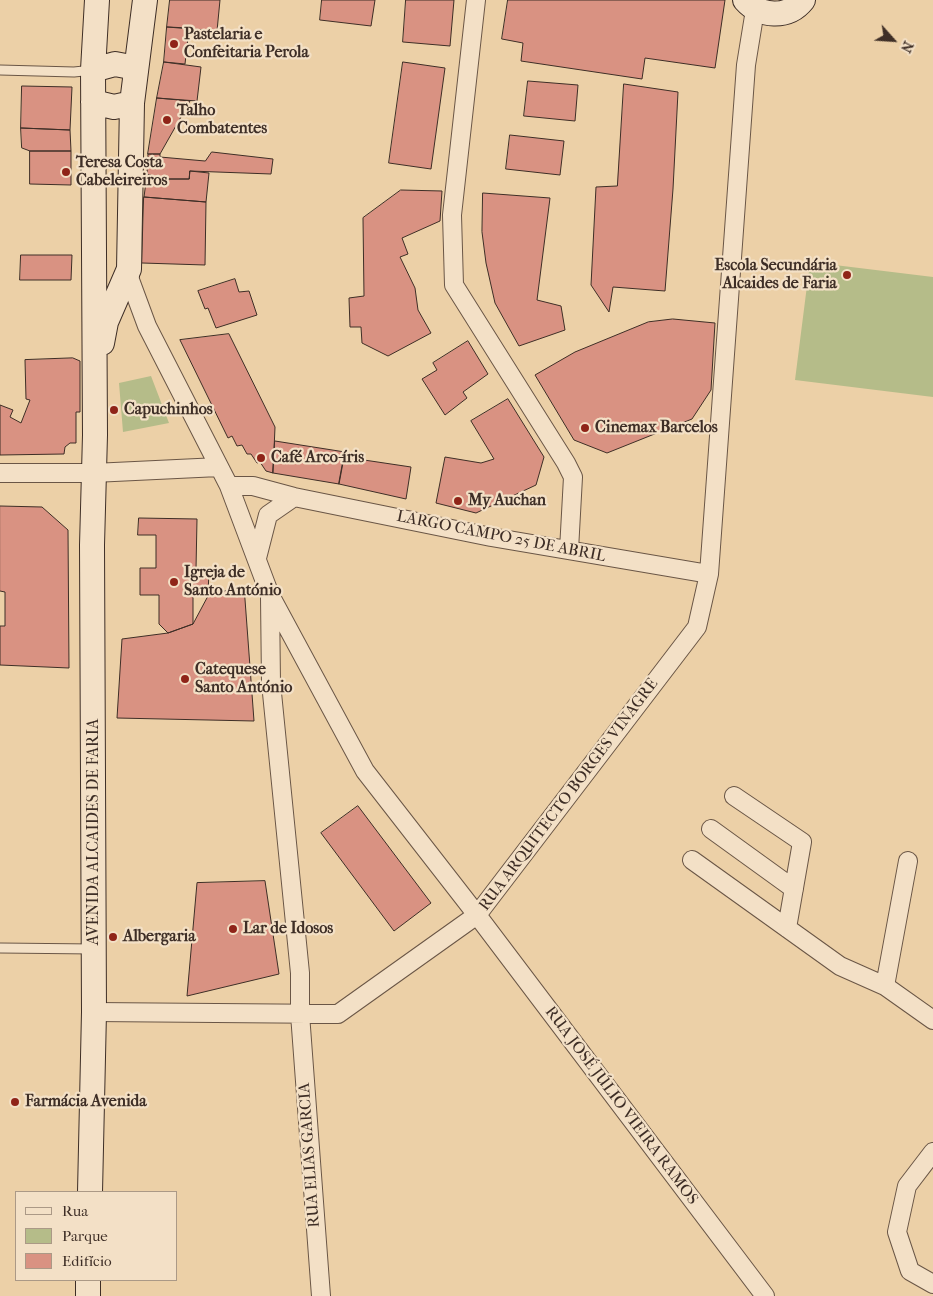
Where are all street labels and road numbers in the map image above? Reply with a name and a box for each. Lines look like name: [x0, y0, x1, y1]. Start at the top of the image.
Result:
street label: LARGO CAMPO 25 DE ABRIL: [395, 507, 607, 567]
street label: RUA ARQUITECTO BORGES VINAGRE: [475, 675, 663, 915]
street label: AVENIDA ALCAIDES DE FARIA: [84, 719, 104, 945]
street label: RUA JOSÉ JÚLIO VIEIRA RAMOS: [540, 1003, 702, 1209]
street label: RUA ELIAS GARCIA: [295, 1082, 325, 1228]

